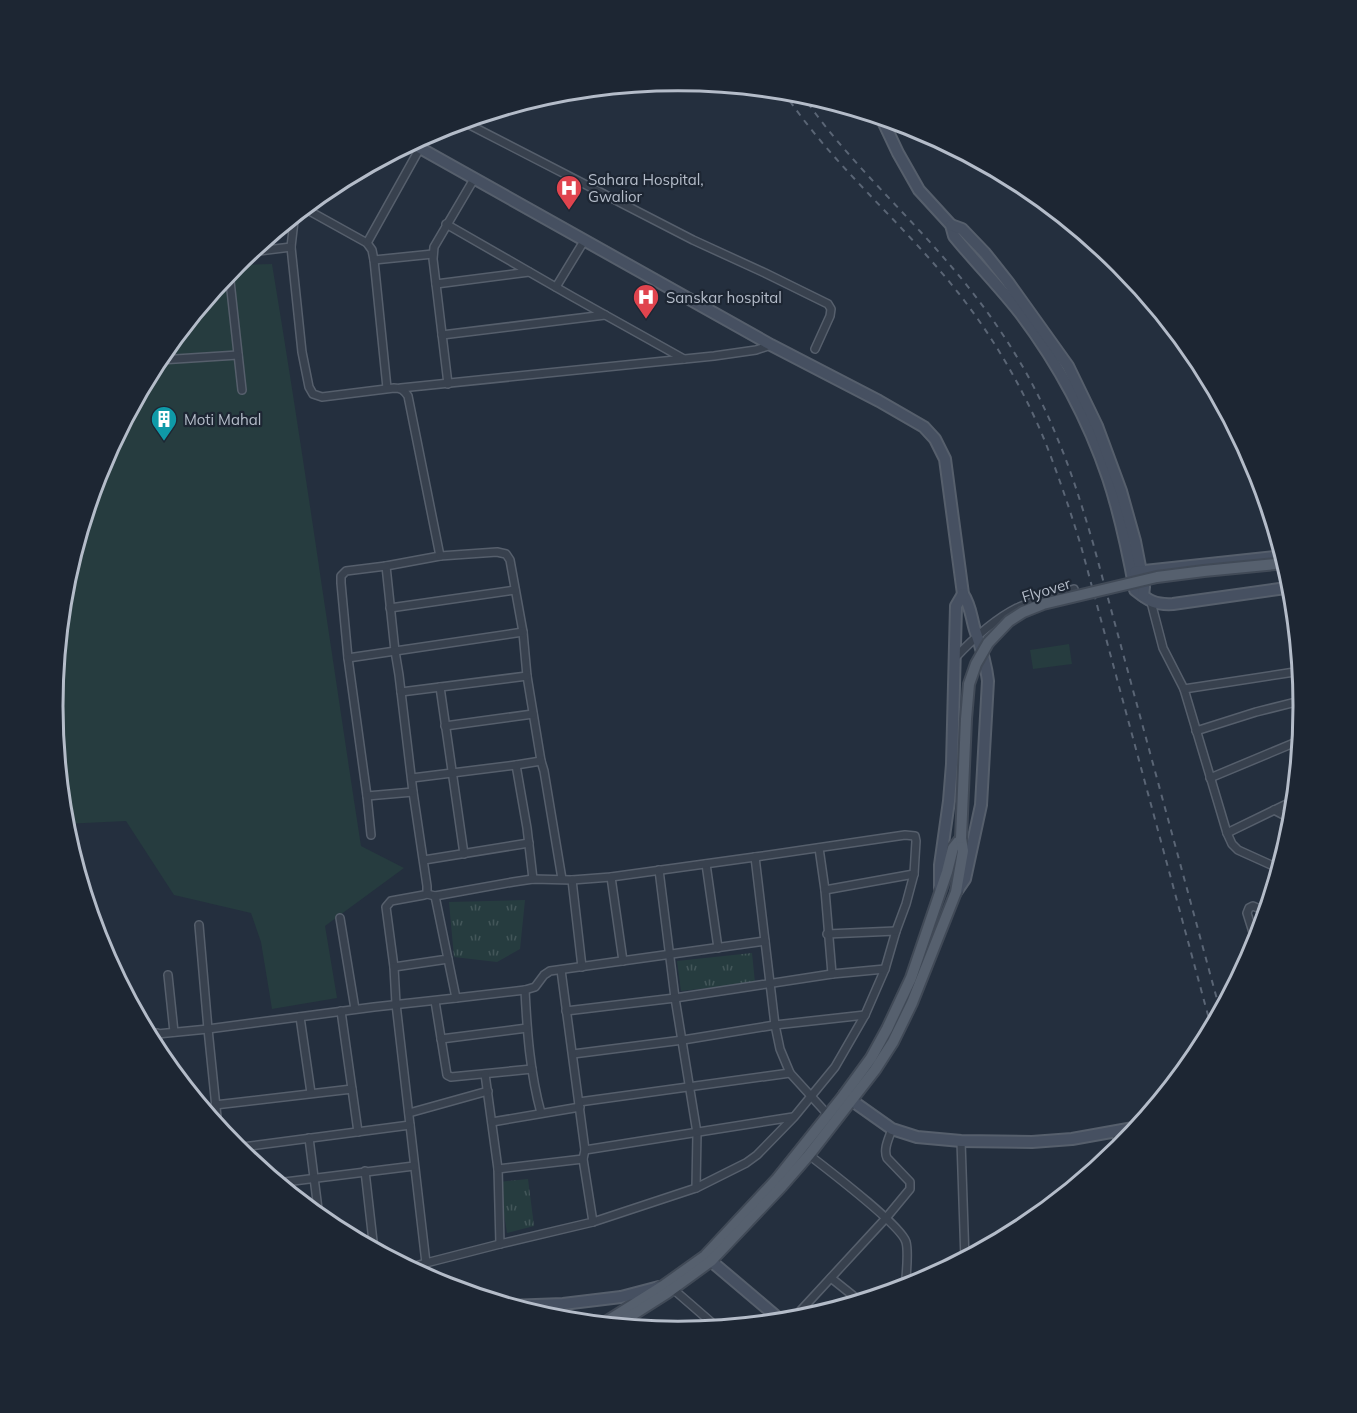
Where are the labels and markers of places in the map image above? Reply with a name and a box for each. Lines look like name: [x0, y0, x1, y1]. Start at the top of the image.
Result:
place label: Sahara Hospital, Gwalior: [588, 170, 704, 206]
hospital icon: Sahara Hospital, Gwalior: [554, 173, 584, 211]
hospital icon: Sanskar hospital: [631, 282, 661, 320]
place label: Sanskar hospital: [666, 288, 782, 307]
building icon: Moti Mahal: [149, 404, 179, 442]
place label: Moti Mahal: [184, 410, 261, 429]

